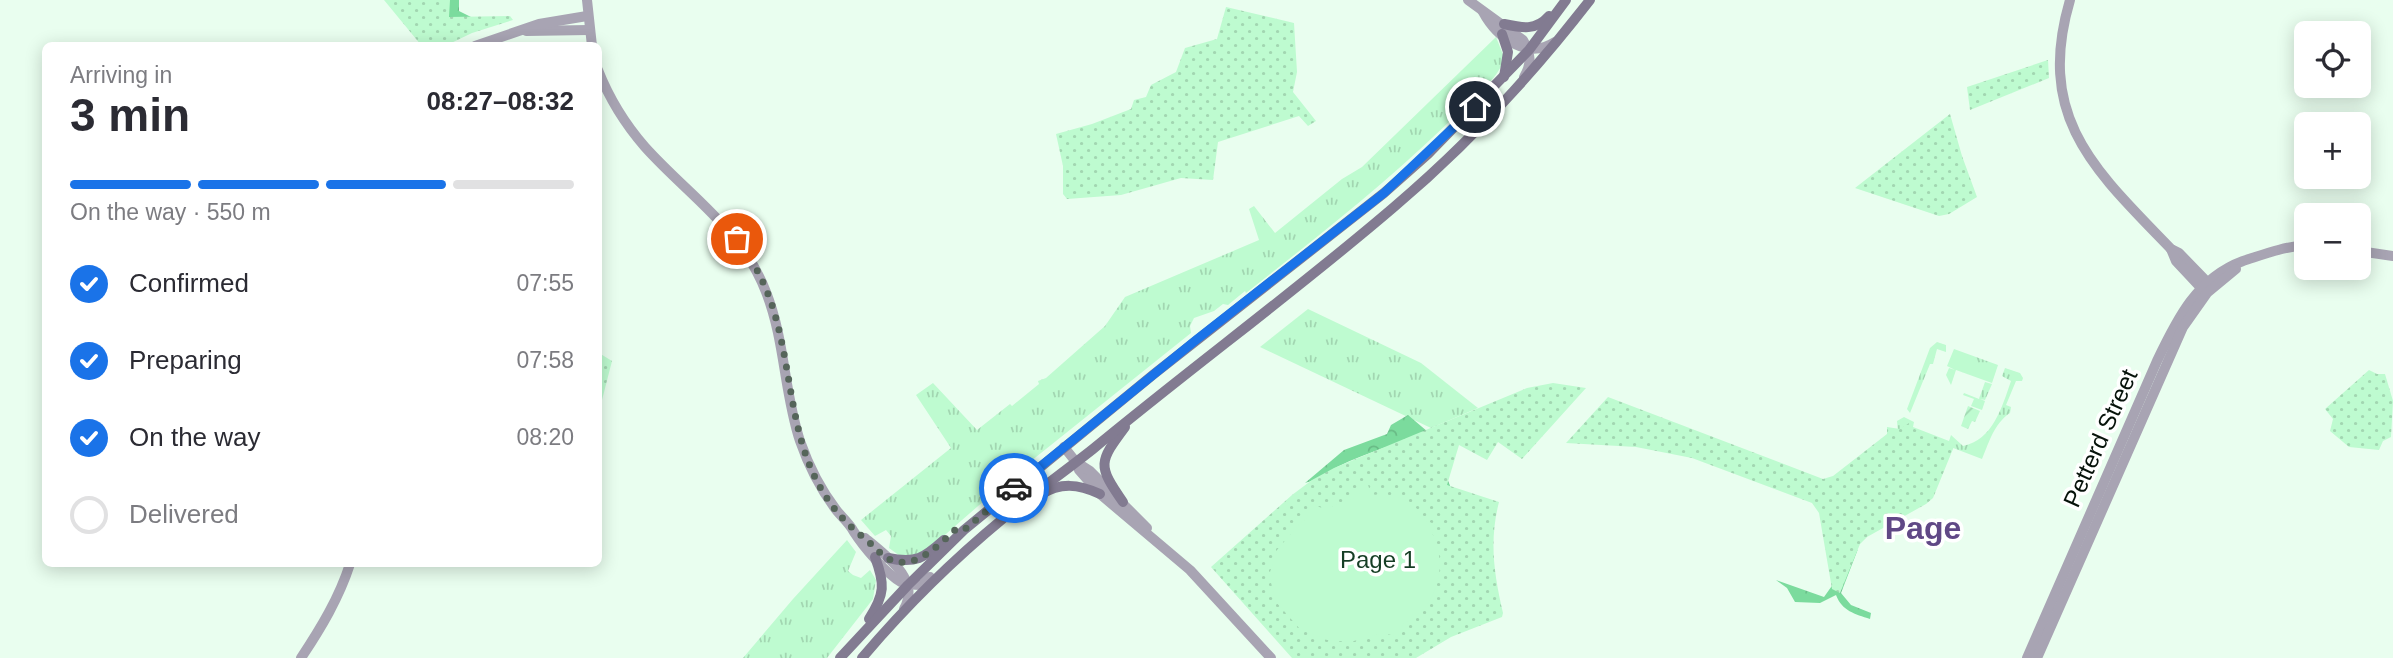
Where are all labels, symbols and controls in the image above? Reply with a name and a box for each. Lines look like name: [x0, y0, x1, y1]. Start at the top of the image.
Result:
map controls: [2294, 21, 2371, 280]
button: locate: [2294, 21, 2371, 98]
text: Arriving in: [70, 62, 172, 88]
pin: [1445, 77, 1505, 137]
text: 08:27–08:32: [427, 86, 574, 116]
icon: home: [1456, 88, 1494, 126]
text: 3 min: [70, 89, 190, 141]
button: +: [2294, 112, 2371, 189]
text: On the way · 550 m: [70, 199, 271, 225]
button: −: [2294, 203, 2371, 280]
pin: [707, 209, 767, 269]
icon: bag: [718, 220, 756, 258]
icon: check: [70, 265, 108, 303]
text: Confirmed: [129, 268, 249, 298]
text: 07:55: [516, 270, 574, 296]
icon: check: [70, 342, 108, 380]
text: Preparing: [129, 345, 242, 375]
text: 07:58: [516, 347, 574, 373]
street label: Petterd Street: [2058, 365, 2143, 511]
icon: check: [70, 419, 108, 457]
text: On the way: [129, 422, 261, 452]
text: 08:20: [516, 424, 574, 450]
courier: [979, 453, 1049, 523]
icon: car: [995, 469, 1033, 507]
text: Delivered: [129, 499, 239, 529]
district label: Page: [1885, 510, 1961, 546]
park label: Page 1: [1340, 546, 1416, 573]

